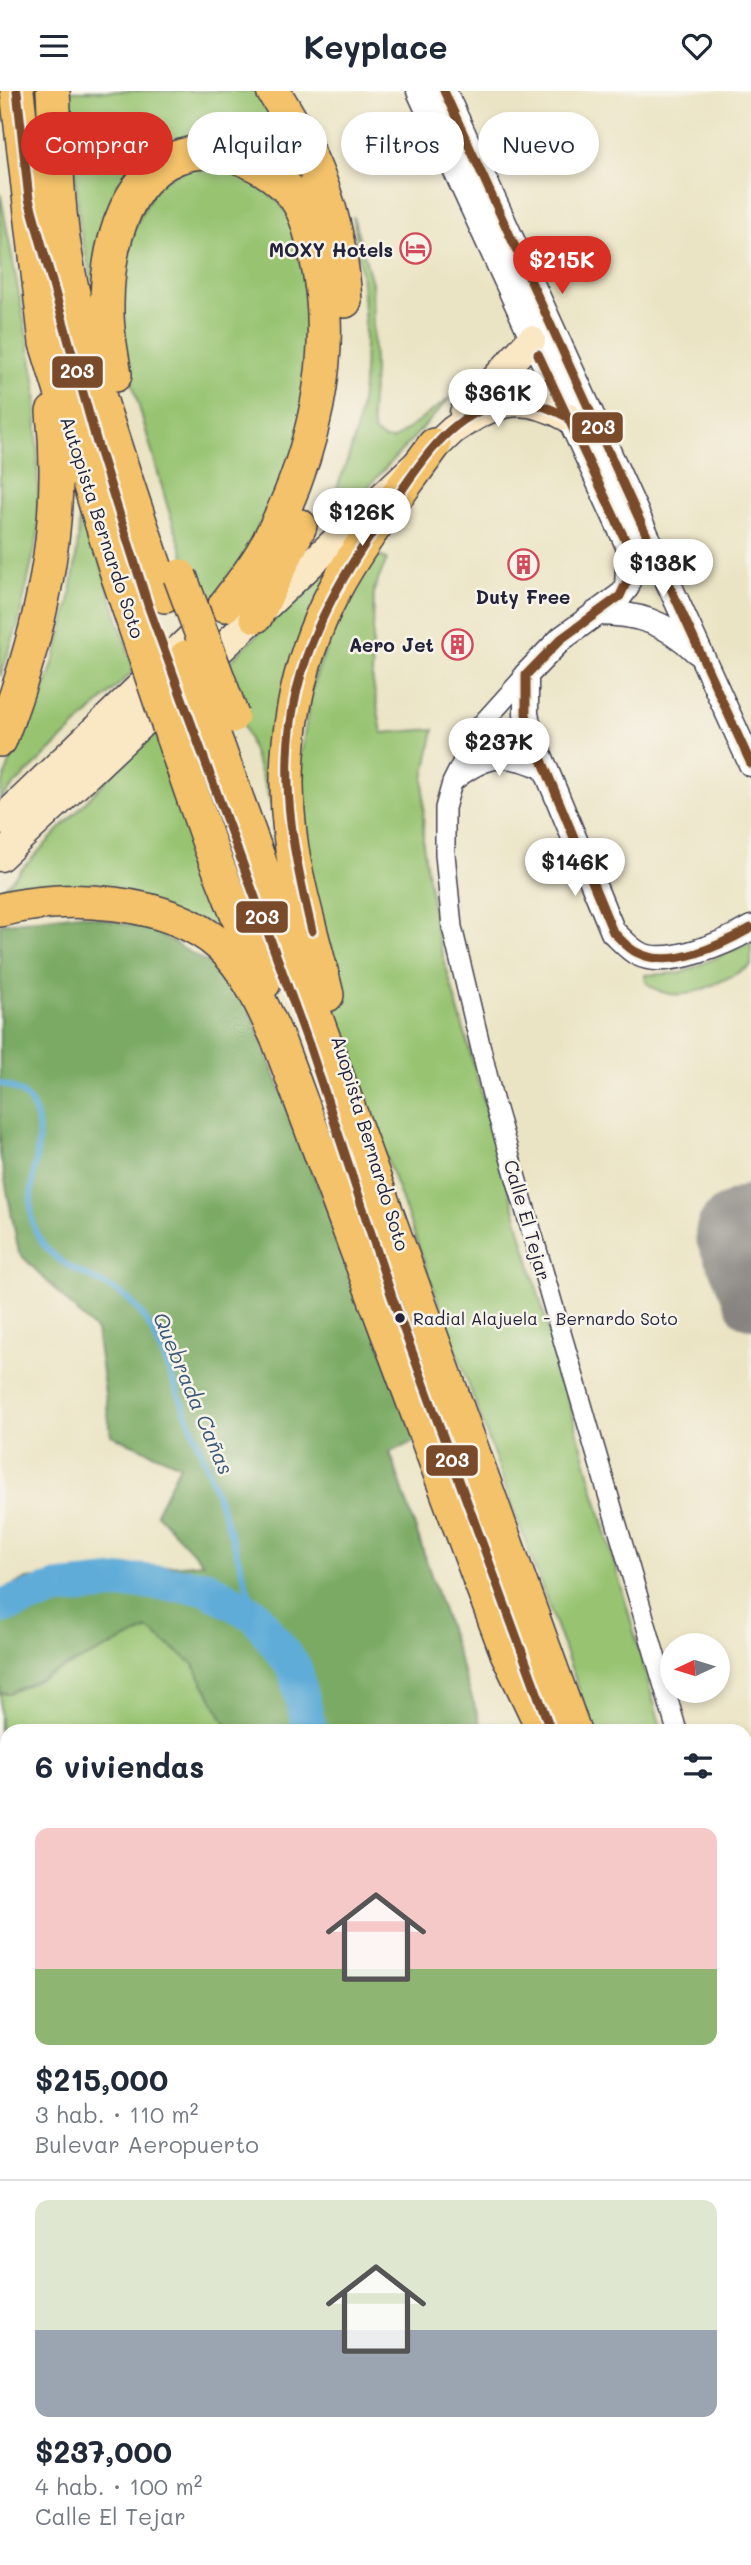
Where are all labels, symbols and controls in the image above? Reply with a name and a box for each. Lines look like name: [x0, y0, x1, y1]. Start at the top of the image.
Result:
text: Keyplace: [303, 25, 448, 67]
icon: menu: [35, 27, 73, 65]
icon: heart: [678, 27, 716, 65]
chip: Comprar: [21, 112, 173, 175]
chip: Alquilar: [187, 112, 327, 175]
chip: Filtros: [341, 112, 464, 175]
chip: Nuevo: [478, 112, 599, 175]
hotel icon: MOXY Hotels: [399, 232, 433, 266]
place label: MOXY Hotels: [269, 237, 393, 262]
pin: $215K: [513, 237, 611, 296]
text: $215K: [529, 244, 595, 274]
line badge: 203: [51, 355, 104, 389]
text: 203: [60, 358, 94, 383]
pin: $361K: [449, 369, 547, 429]
text: $361K: [464, 377, 532, 407]
line badge: 203: [571, 411, 624, 444]
street label: Autopista Bernardo Soto: [55, 413, 151, 641]
text: 203: [581, 414, 615, 439]
pin: $126K: [313, 489, 411, 548]
text: $126K: [329, 496, 395, 526]
pin: $138K: [614, 539, 712, 599]
text: $138K: [629, 547, 697, 577]
building icon: Duty Free: [506, 548, 540, 582]
place label: Duty Free: [476, 584, 570, 609]
building icon: Aero Jet: [440, 627, 474, 661]
place label: Aero Jet: [349, 632, 434, 657]
pin: $237K: [450, 719, 548, 778]
text: $237K: [465, 726, 533, 756]
pin: $146K: [526, 839, 624, 898]
text: $146K: [541, 846, 609, 876]
line badge: 203: [235, 900, 289, 934]
text: 203: [245, 904, 279, 929]
street label: Auopista Bernardo Soto: [326, 1032, 416, 1254]
street label: Calle El Tejar: [499, 1157, 557, 1283]
place label: Radial Alajuela - Bernardo Soto: [413, 1307, 678, 1329]
water label: Quebrada Cañas: [148, 1308, 240, 1478]
marker: Radial Alajuela - Bernardo Soto: [393, 1311, 407, 1325]
line badge: 203: [425, 1444, 479, 1477]
text: 203: [435, 1447, 469, 1472]
north arrow: [660, 1633, 730, 1703]
map controls: [660, 1633, 730, 1703]
text: 6 viviendas: [35, 1746, 204, 1786]
icon: filters: [679, 1747, 717, 1785]
icon: home: [313, 1874, 439, 2000]
text: $215,000: [35, 2059, 168, 2099]
text: 3 hab. · 110 m²: [35, 2099, 198, 2129]
text: Bulevar Aeropuerto: [35, 2129, 259, 2159]
icon: home: [313, 2246, 439, 2372]
text: $237,000: [35, 2431, 172, 2471]
text: 4 hab. · 100 m²: [35, 2471, 202, 2501]
text: Calle El Tejar: [35, 2501, 186, 2531]

